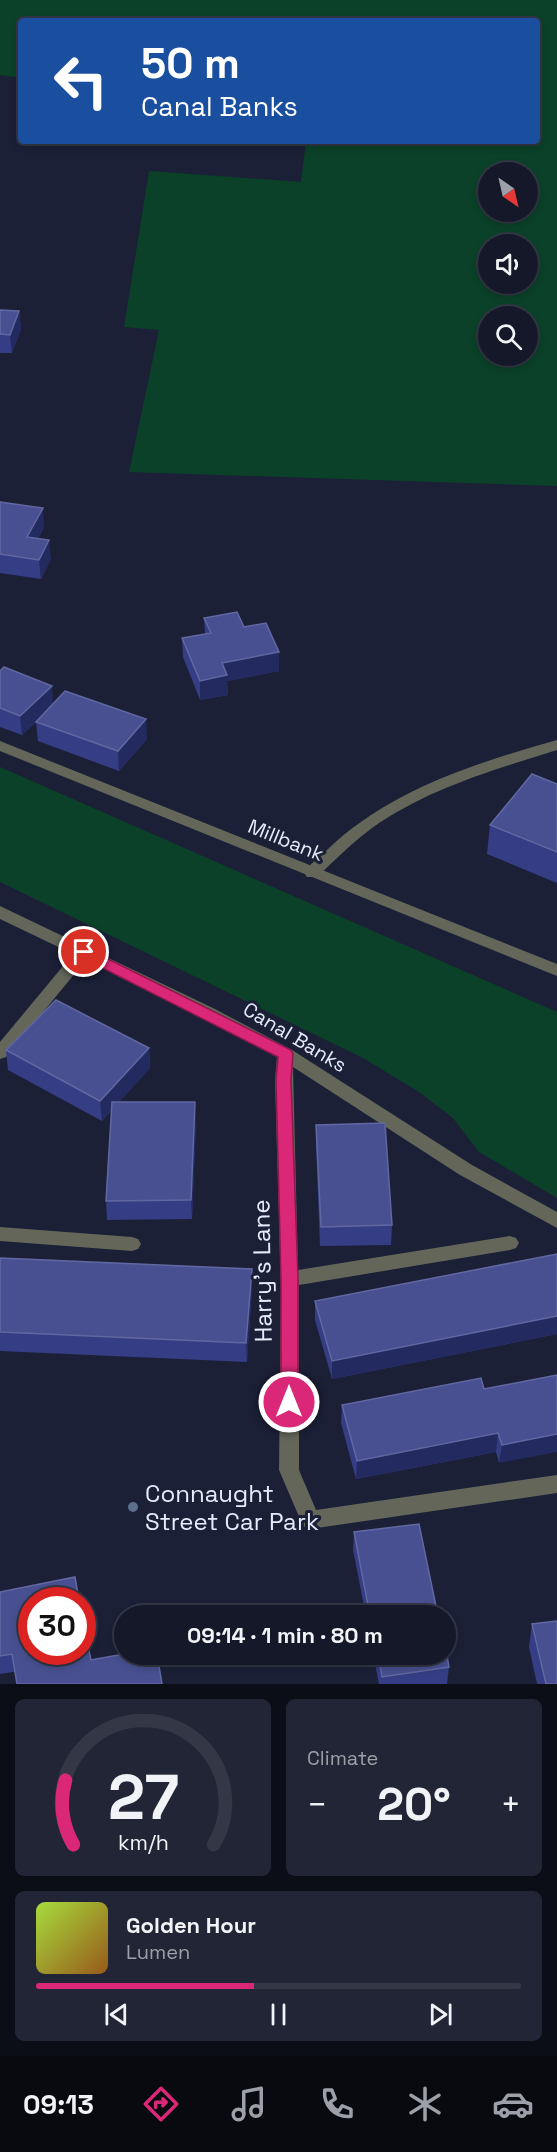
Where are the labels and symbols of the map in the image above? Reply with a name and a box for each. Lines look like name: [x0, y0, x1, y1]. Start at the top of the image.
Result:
north arrow: [478, 162, 538, 222]
street label: Millbank: [244, 813, 328, 867]
pin: [58, 926, 109, 977]
street label: Canal Banks: [239, 996, 351, 1078]
street label: Harry's Lane: [245, 1199, 279, 1343]
position arrow: [257, 1370, 321, 1434]
place label: Connaught Street Car Park: [145, 1478, 319, 1537]
marker: Connaught Street Car Park: [126, 1500, 140, 1514]
speed limit sign: 30: [18, 1587, 96, 1665]

